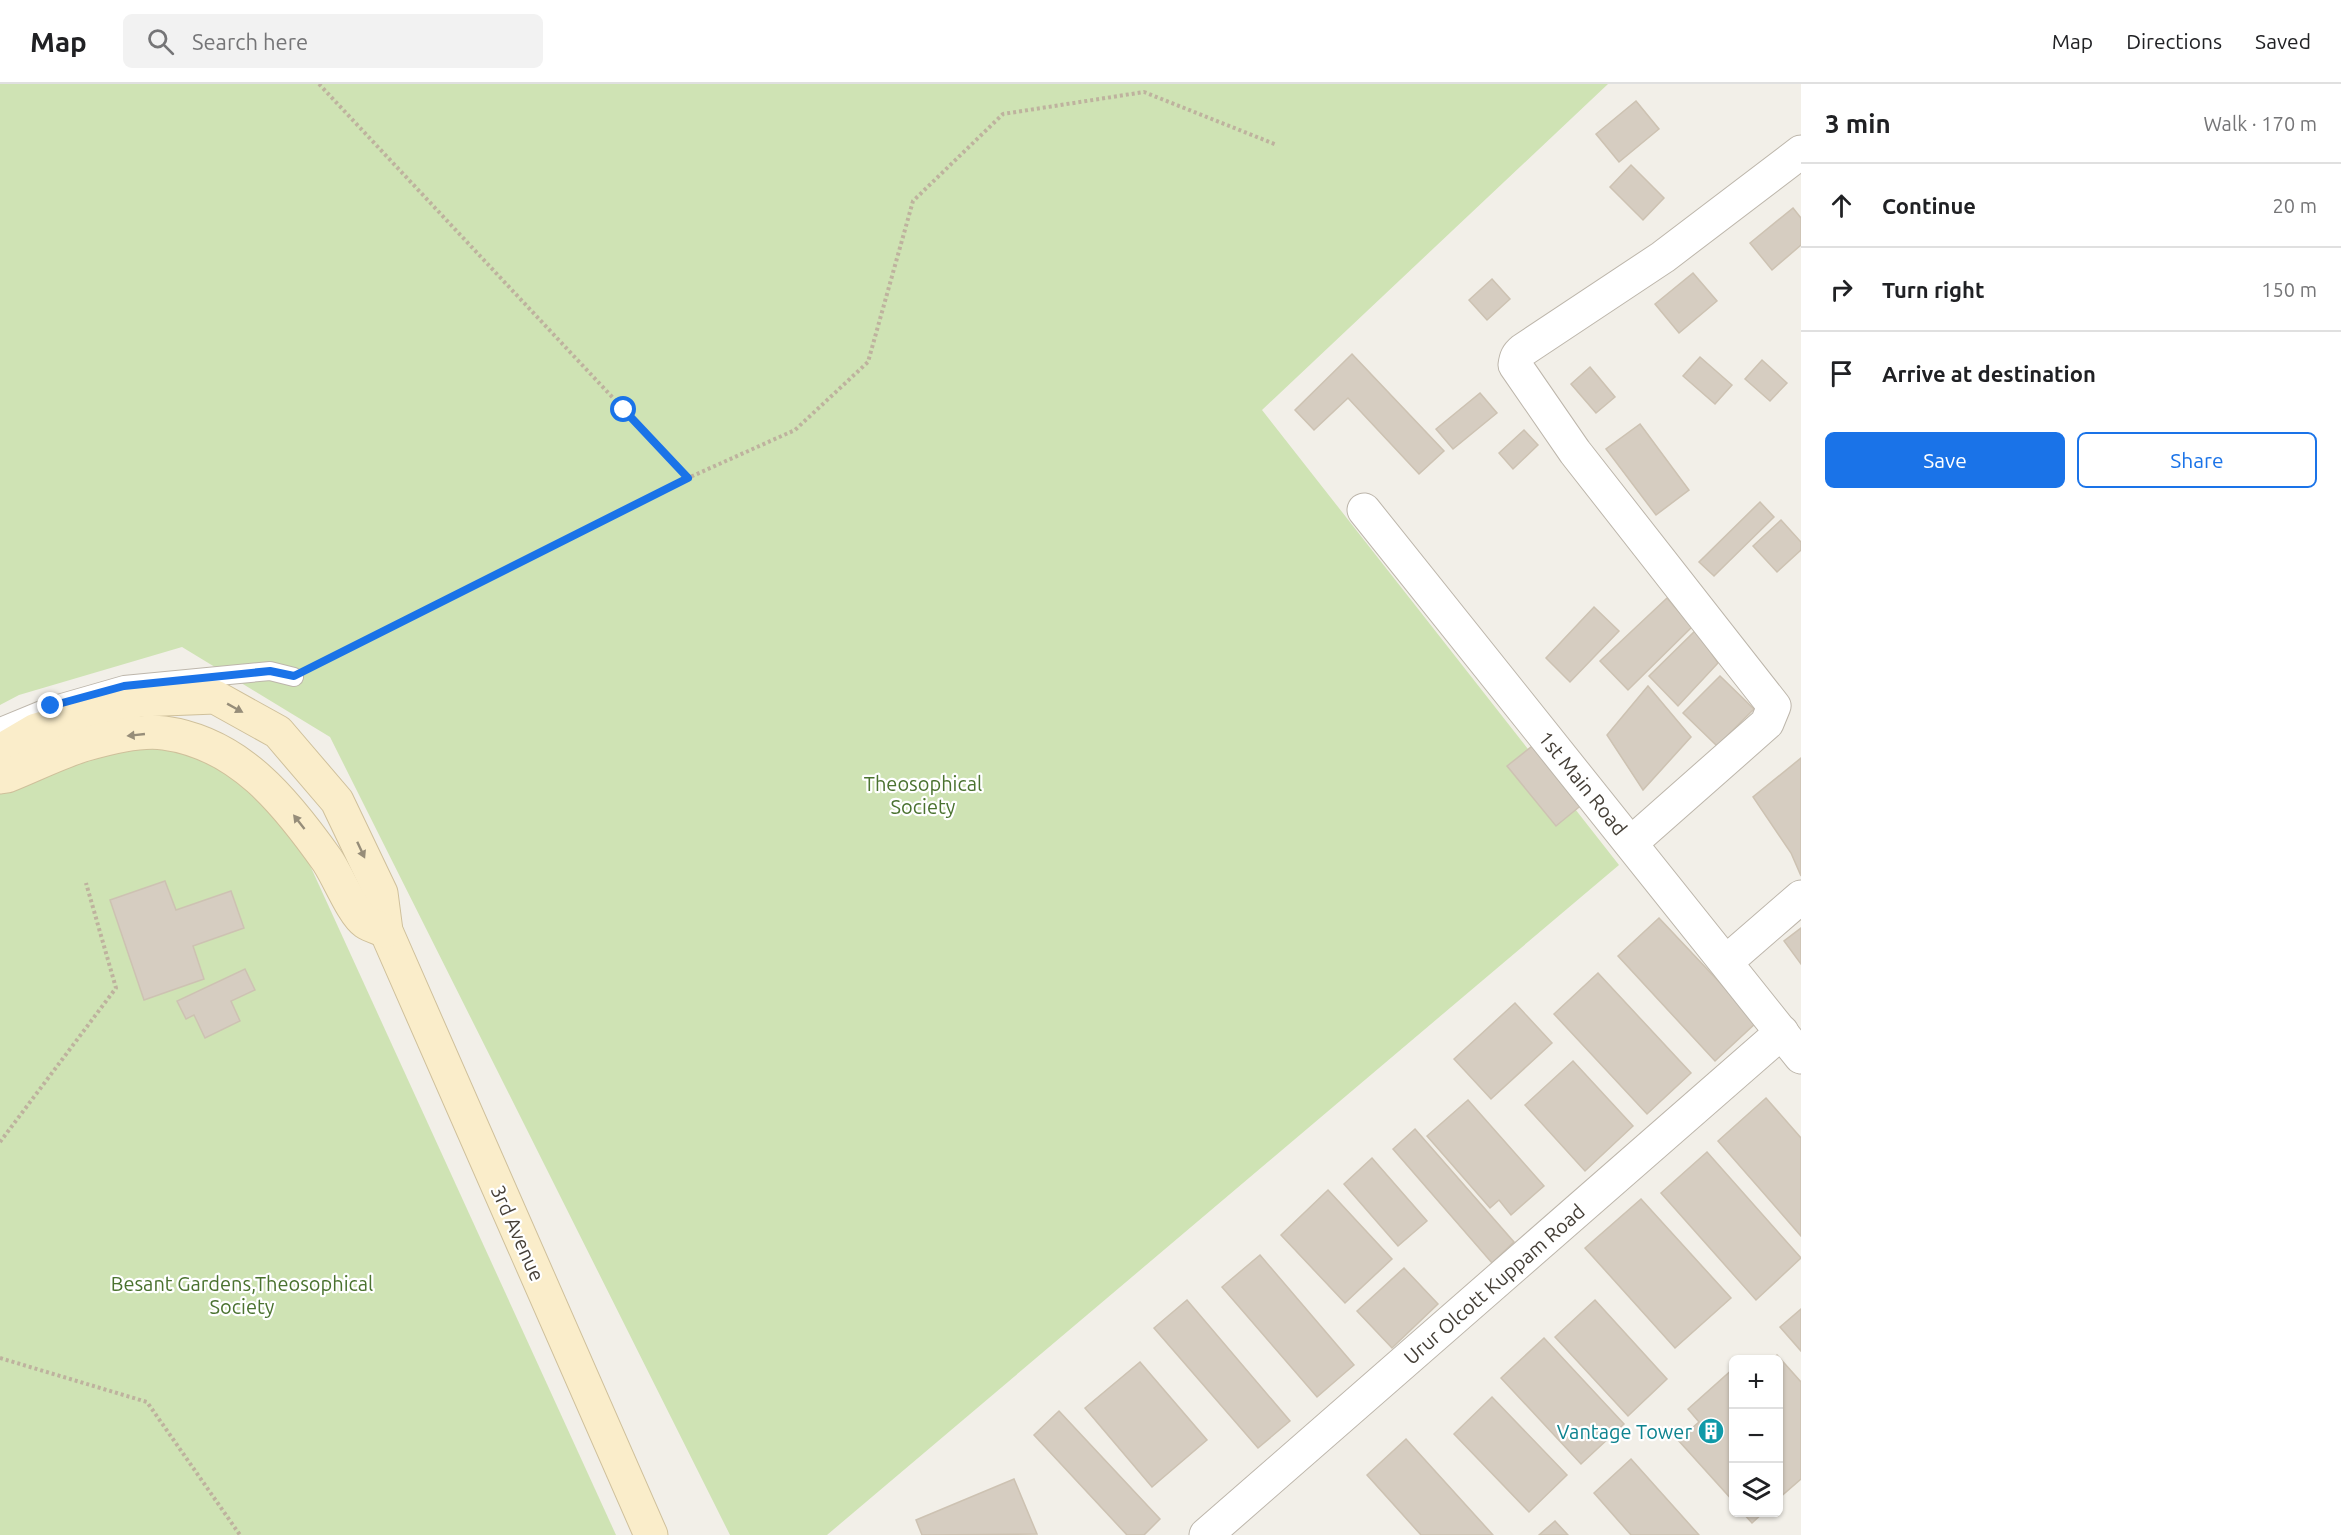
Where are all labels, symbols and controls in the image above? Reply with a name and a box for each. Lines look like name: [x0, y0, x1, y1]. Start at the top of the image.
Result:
search box: [123, 14, 543, 68]
icon: search: [144, 25, 177, 58]
text: Map: [30, 26, 87, 57]
text: Search here: [192, 29, 308, 54]
text: Map: [2052, 29, 2093, 53]
text: Directions: [2126, 29, 2222, 53]
text: Saved: [2255, 29, 2311, 53]
text: 3 min: [1825, 109, 1891, 138]
text: Walk · 170 m: [2204, 112, 2317, 135]
icon: ahead: [1825, 189, 1858, 222]
text: Continue: [1882, 193, 1976, 218]
text: 20 m: [2273, 194, 2317, 217]
icon: right: [1825, 273, 1858, 306]
text: Turn right: [1882, 277, 1984, 302]
text: 150 m: [2261, 278, 2317, 301]
icon: arrive: [1825, 357, 1858, 390]
text: Arrive at destination: [1882, 361, 2096, 386]
route start: [610, 396, 636, 422]
button: Save: [1825, 432, 2065, 488]
button: Share: [2077, 432, 2317, 488]
route end: [37, 692, 63, 718]
one-way arrow: [226, 703, 243, 713]
street label: 1st Main Road: [1534, 726, 1632, 840]
one-way arrow: [126, 730, 145, 740]
park label: Theosophical Society: [864, 772, 982, 818]
one-way arrow: [294, 815, 306, 830]
one-way arrow: [356, 842, 365, 859]
street label: 3rd Avenue: [487, 1182, 549, 1284]
street label: Urur Olcott Kuppam Road: [1399, 1199, 1589, 1369]
park label: Besant Gardens,Theosophical Society: [111, 1272, 373, 1318]
map controls: [1729, 1355, 1783, 1517]
button: +: [1729, 1355, 1783, 1409]
button: −: [1729, 1409, 1783, 1463]
building icon: Vantage Tower: [1696, 1416, 1726, 1446]
place label: Vantage Tower: [1557, 1420, 1692, 1443]
button: layers: [1729, 1463, 1783, 1517]

